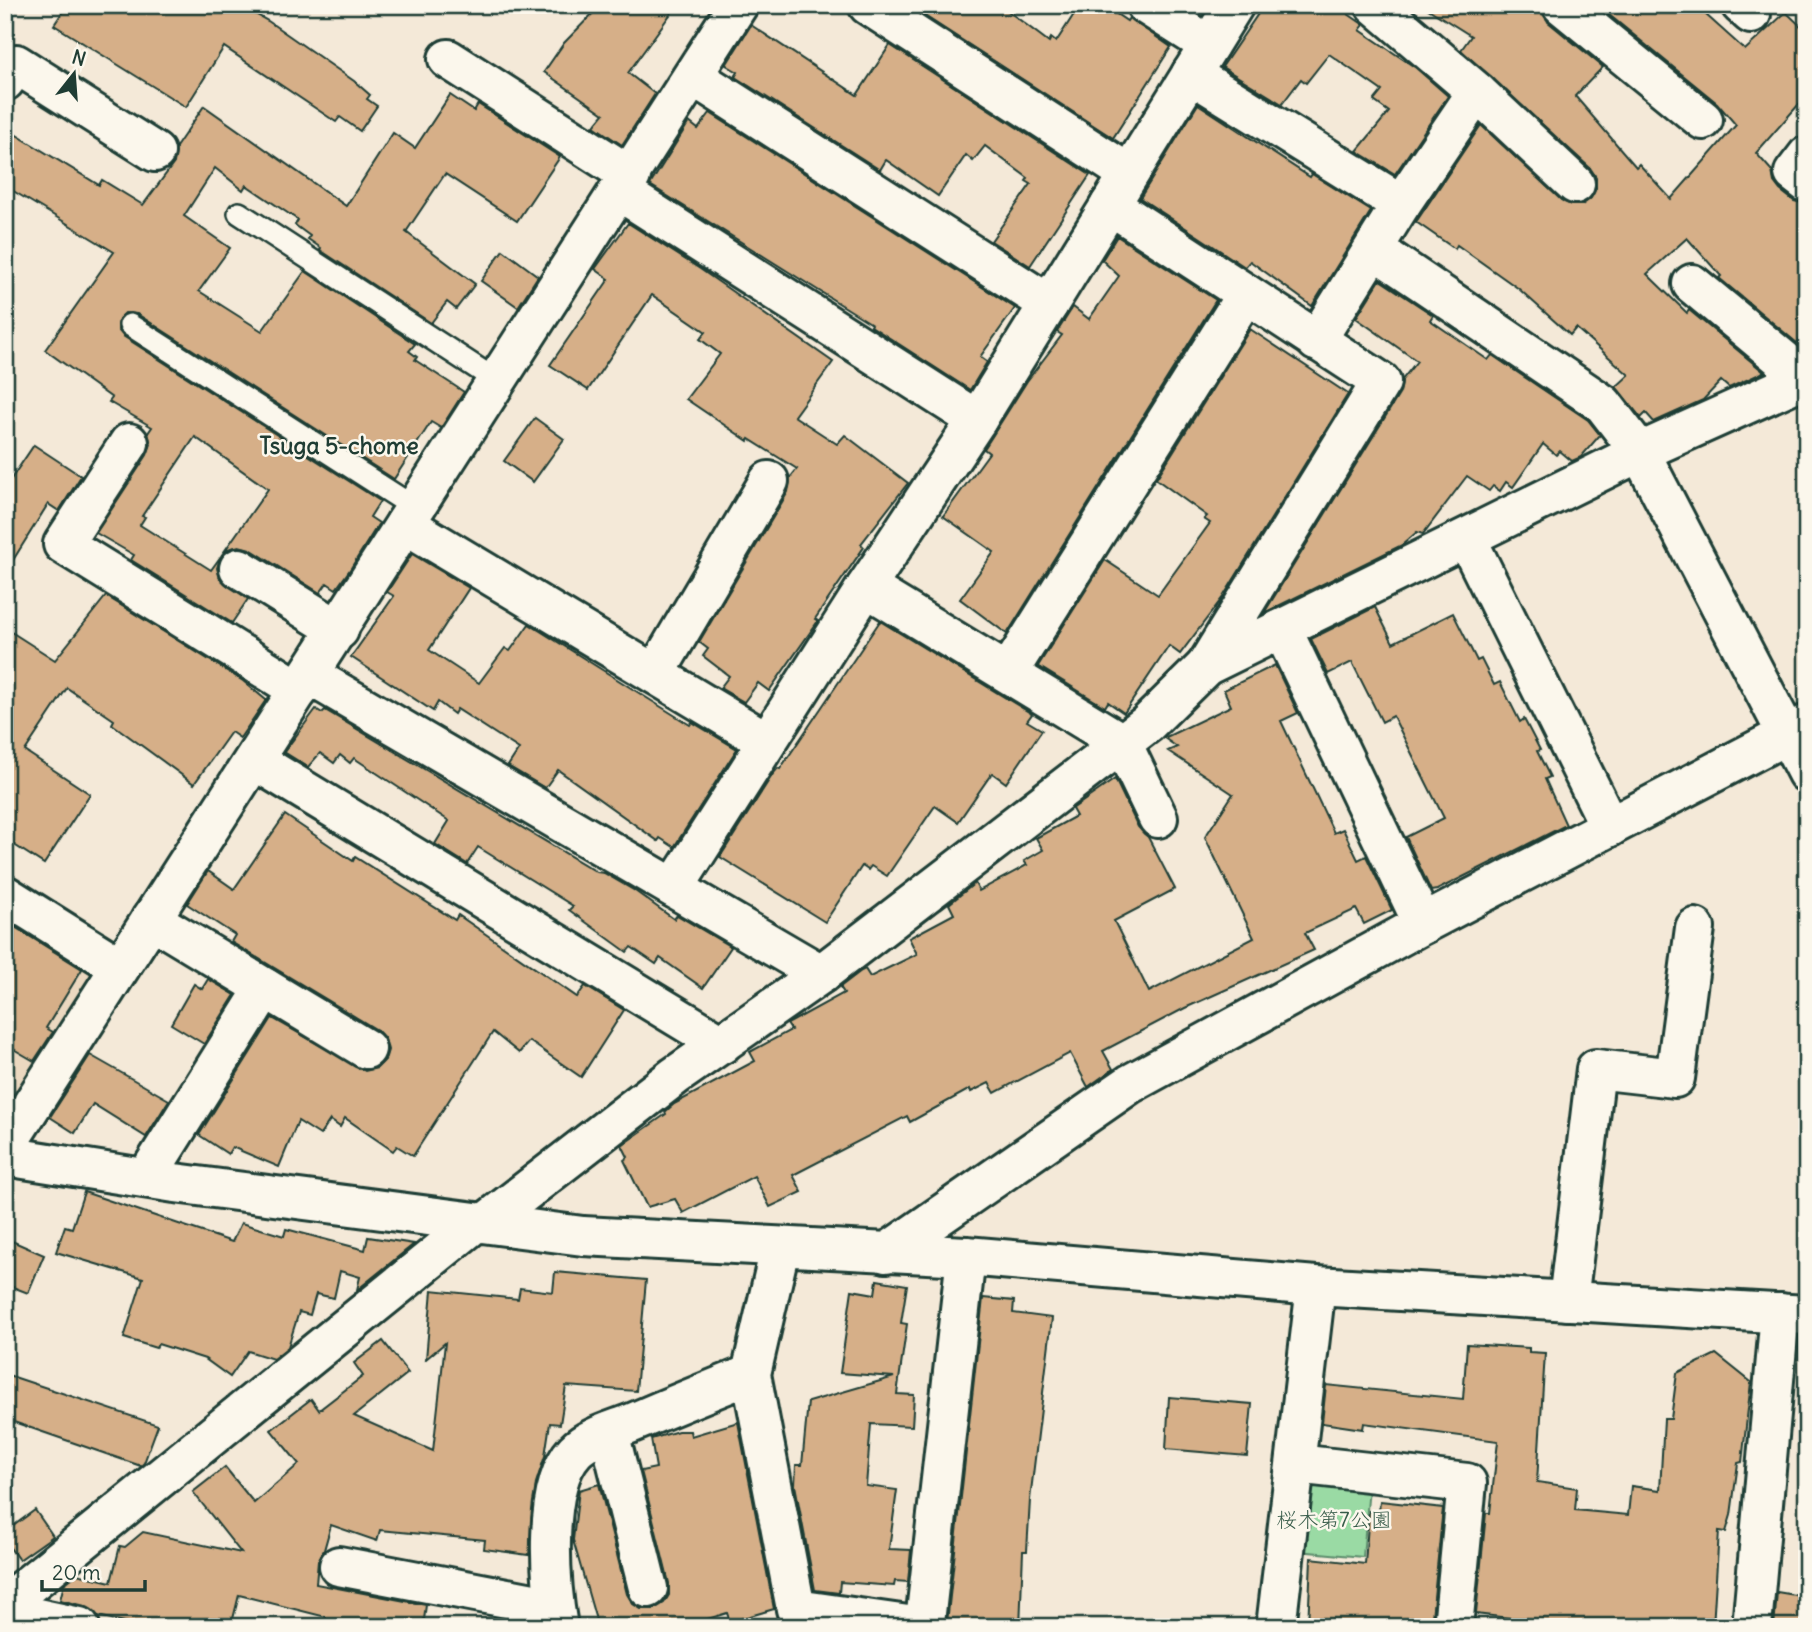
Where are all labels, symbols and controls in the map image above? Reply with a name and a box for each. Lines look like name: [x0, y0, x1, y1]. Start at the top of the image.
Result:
north arrow: [38, 38, 108, 108]
text: N: [69, 44, 89, 71]
district label: Tsuga 5-chome: [259, 431, 419, 460]
park label: 桜木第7公園: [1276, 1506, 1392, 1533]
scale bar: [42, 1548, 145, 1592]
text: 20 m: [52, 1559, 101, 1586]

